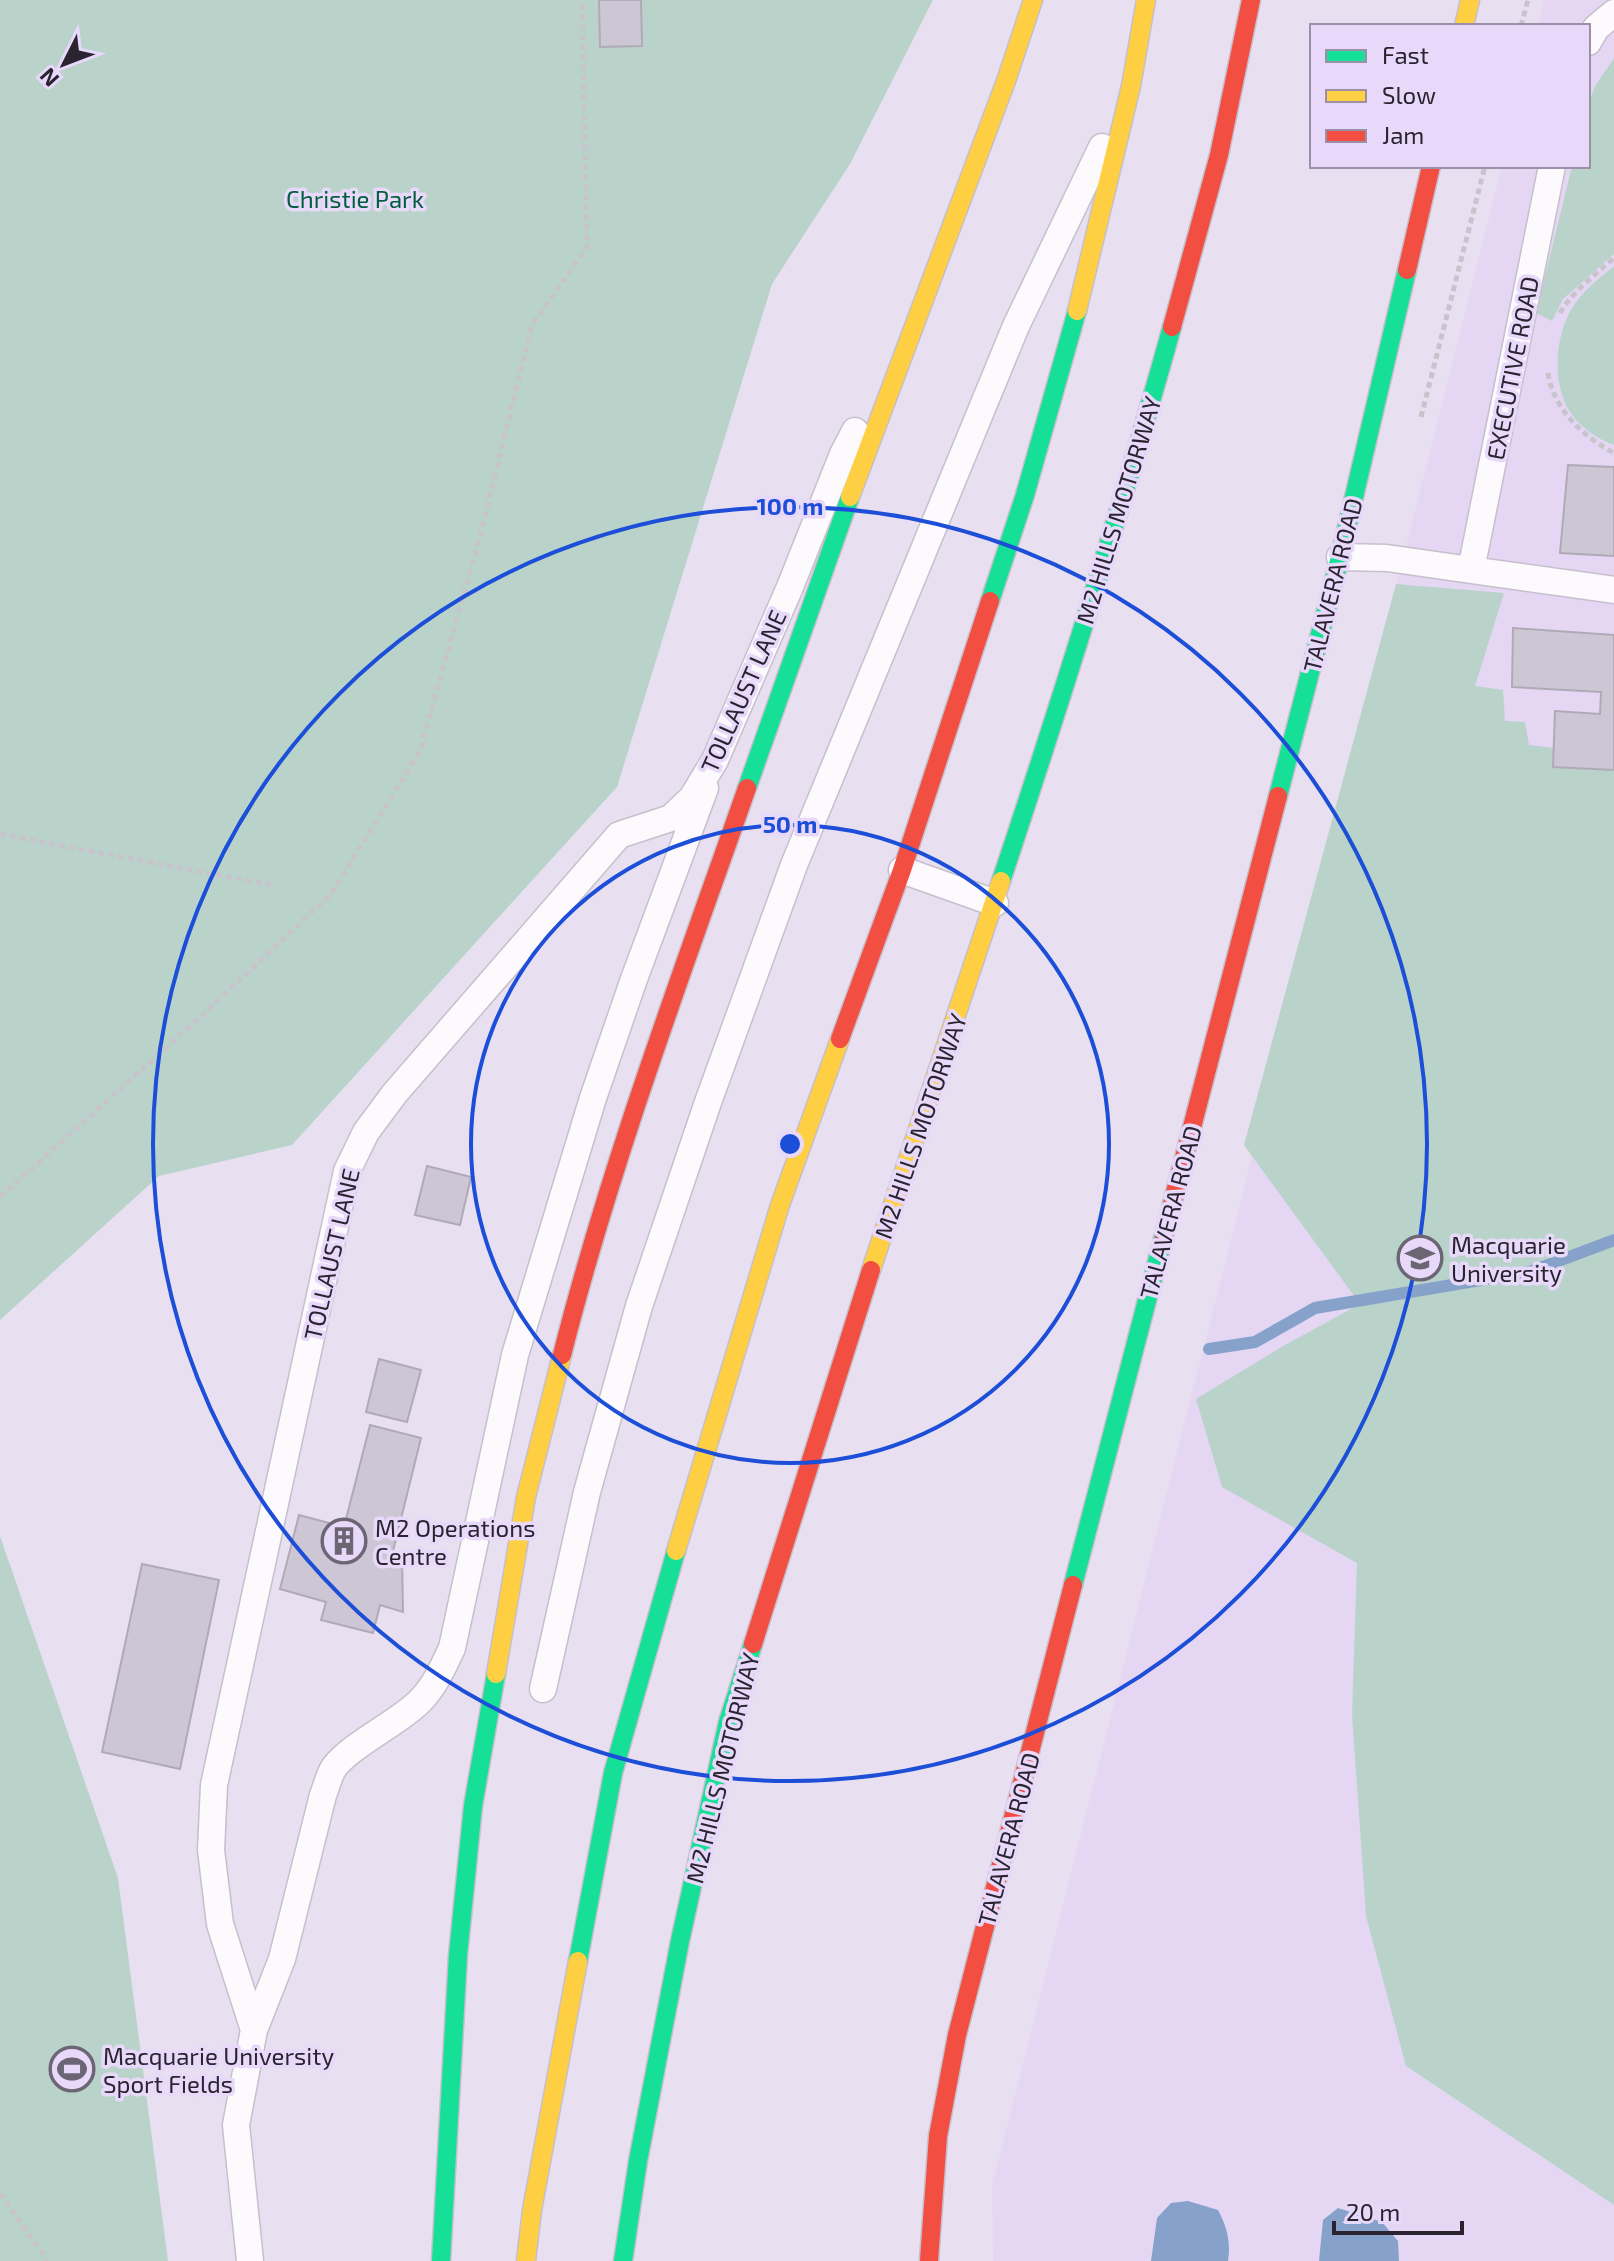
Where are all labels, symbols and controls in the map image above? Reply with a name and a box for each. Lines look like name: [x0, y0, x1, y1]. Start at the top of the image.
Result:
north arrow: [24, 24, 104, 104]
legend: [1310, 24, 1590, 168]
text: Fast: [1382, 40, 1429, 69]
text: N: [33, 63, 63, 93]
text: Slow: [1382, 80, 1436, 109]
text: Jam: [1382, 120, 1424, 149]
park label: Christie Park: [286, 184, 424, 213]
street label: EXECUTIVE ROAD: [1480, 274, 1544, 462]
street label: M2 HILLS MOTORWAY: [1070, 392, 1167, 627]
text: 100 m: [757, 491, 823, 520]
street label: TALAVERA ROAD: [1296, 495, 1368, 675]
street label: TOLLAUST LANE: [694, 605, 792, 777]
text: 50 m: [763, 809, 817, 838]
street label: M2 HILLS MOTORWAY: [868, 1009, 972, 1242]
street label: TALAVERA ROAD: [1133, 1122, 1207, 1302]
centre of rings: [776, 1130, 804, 1158]
street label: TOLLAUST LANE: [297, 1165, 365, 1343]
place label: Macquarie University: [1451, 1230, 1566, 1287]
school or university icon: Macquarie University: [1396, 1234, 1444, 1282]
place label: M2 Operations Centre: [375, 1513, 535, 1570]
building icon: M2 Operations Centre: [320, 1517, 368, 1565]
street label: M2 HILLS MOTORWAY: [679, 1649, 765, 1886]
street label: TALAVERA ROAD: [971, 1749, 1045, 1929]
place label: Macquarie University Sport Fields: [103, 2041, 334, 2098]
sports icon: Macquarie University Sport Fields: [48, 2045, 96, 2093]
scale bar: [1334, 2185, 1462, 2235]
text: 20 m: [1346, 2197, 1400, 2226]

